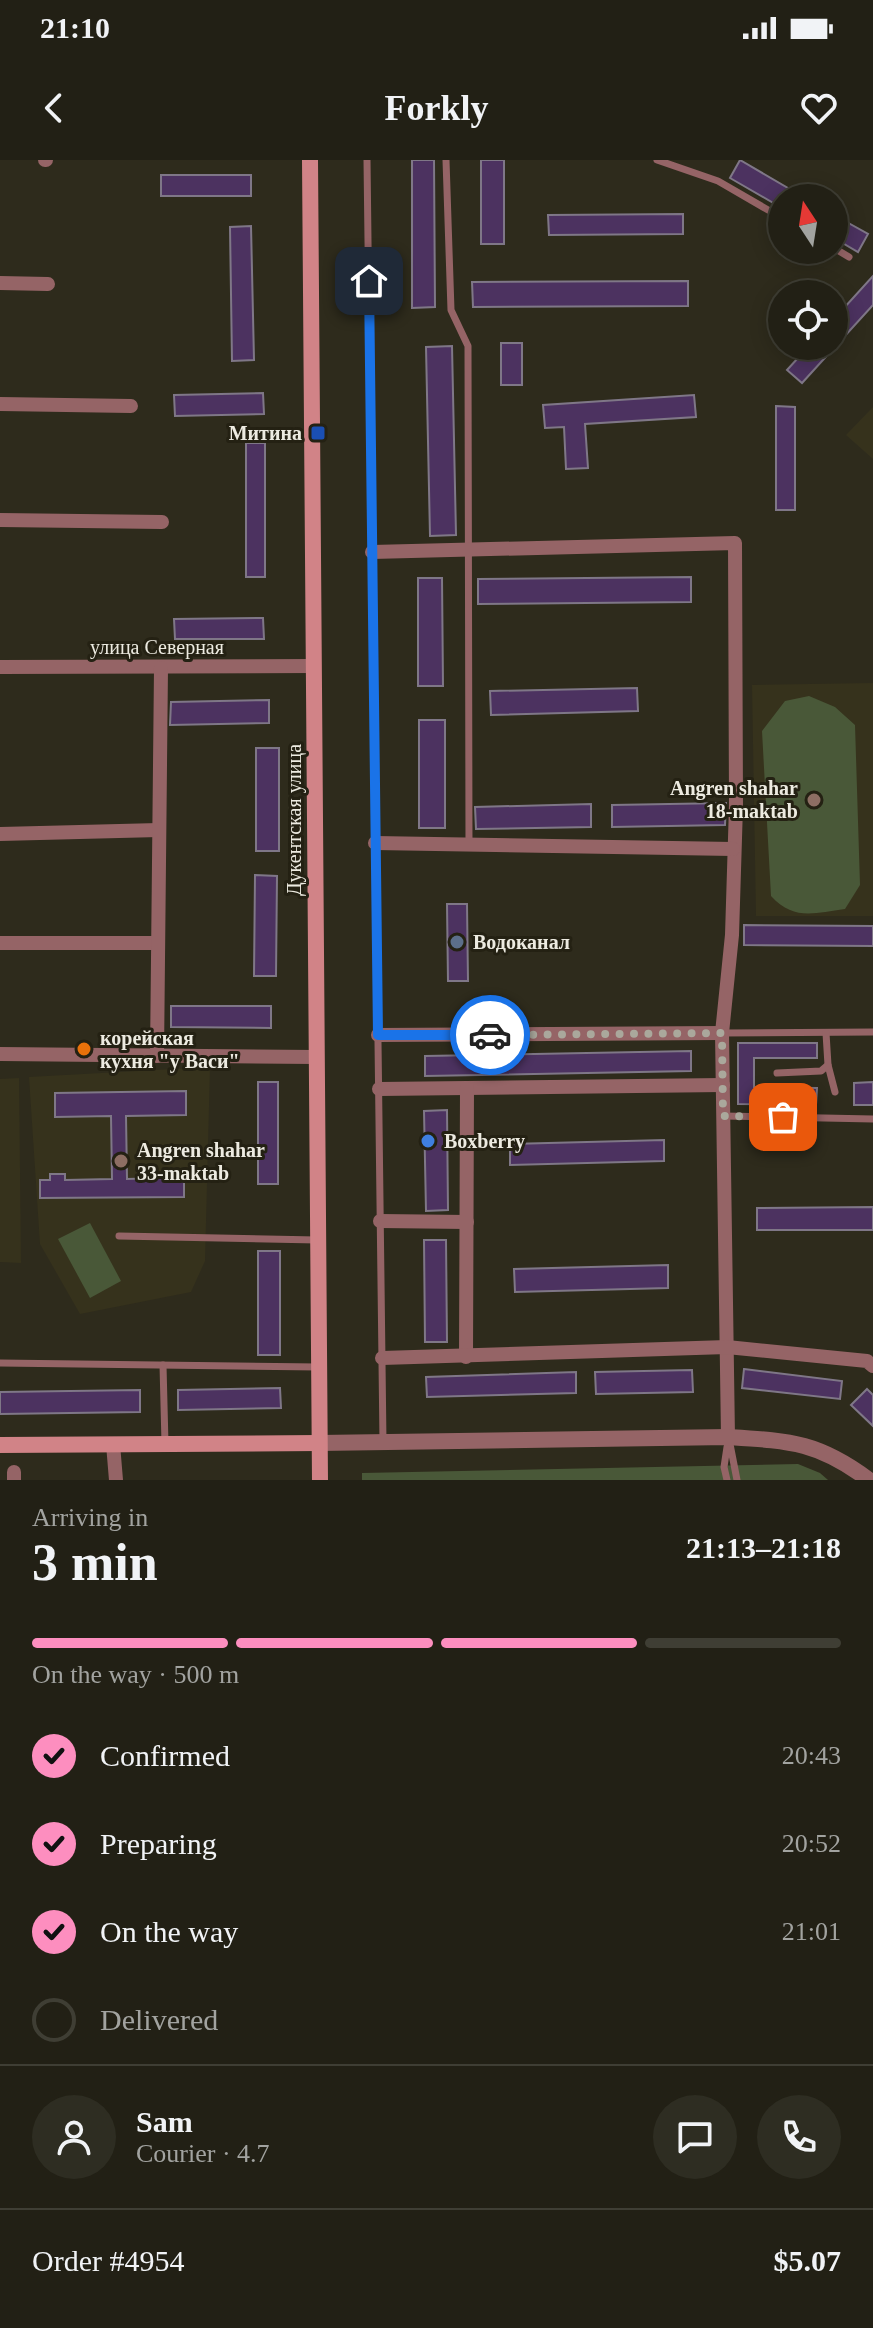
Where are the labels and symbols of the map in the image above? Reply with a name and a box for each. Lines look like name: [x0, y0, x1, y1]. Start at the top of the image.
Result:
north arrow: [768, 184, 848, 264]
pin: [335, 247, 403, 315]
place label: Митина: [229, 422, 302, 444]
marker: Митина: [309, 424, 327, 442]
street label: улица Северная: [90, 636, 224, 659]
street label: Дукентская улица: [283, 744, 306, 896]
place label: Angren shahar 18-maktab: [670, 777, 798, 822]
marker: Angren shahar 18-maktab: [805, 791, 823, 809]
place label: Водоканал: [473, 931, 570, 953]
marker: Водоканал: [448, 933, 466, 951]
courier: [450, 995, 530, 1075]
place label: корейская кухня "у Васи": [100, 1027, 240, 1073]
marker: корейская кухня "у Васи": [75, 1040, 93, 1058]
pin: [749, 1083, 817, 1151]
place label: Boxberry: [444, 1130, 525, 1153]
marker: Boxberry: [419, 1132, 437, 1150]
place label: Angren shahar 33-maktab: [137, 1139, 265, 1184]
marker: Angren shahar 33-maktab: [112, 1152, 130, 1170]

